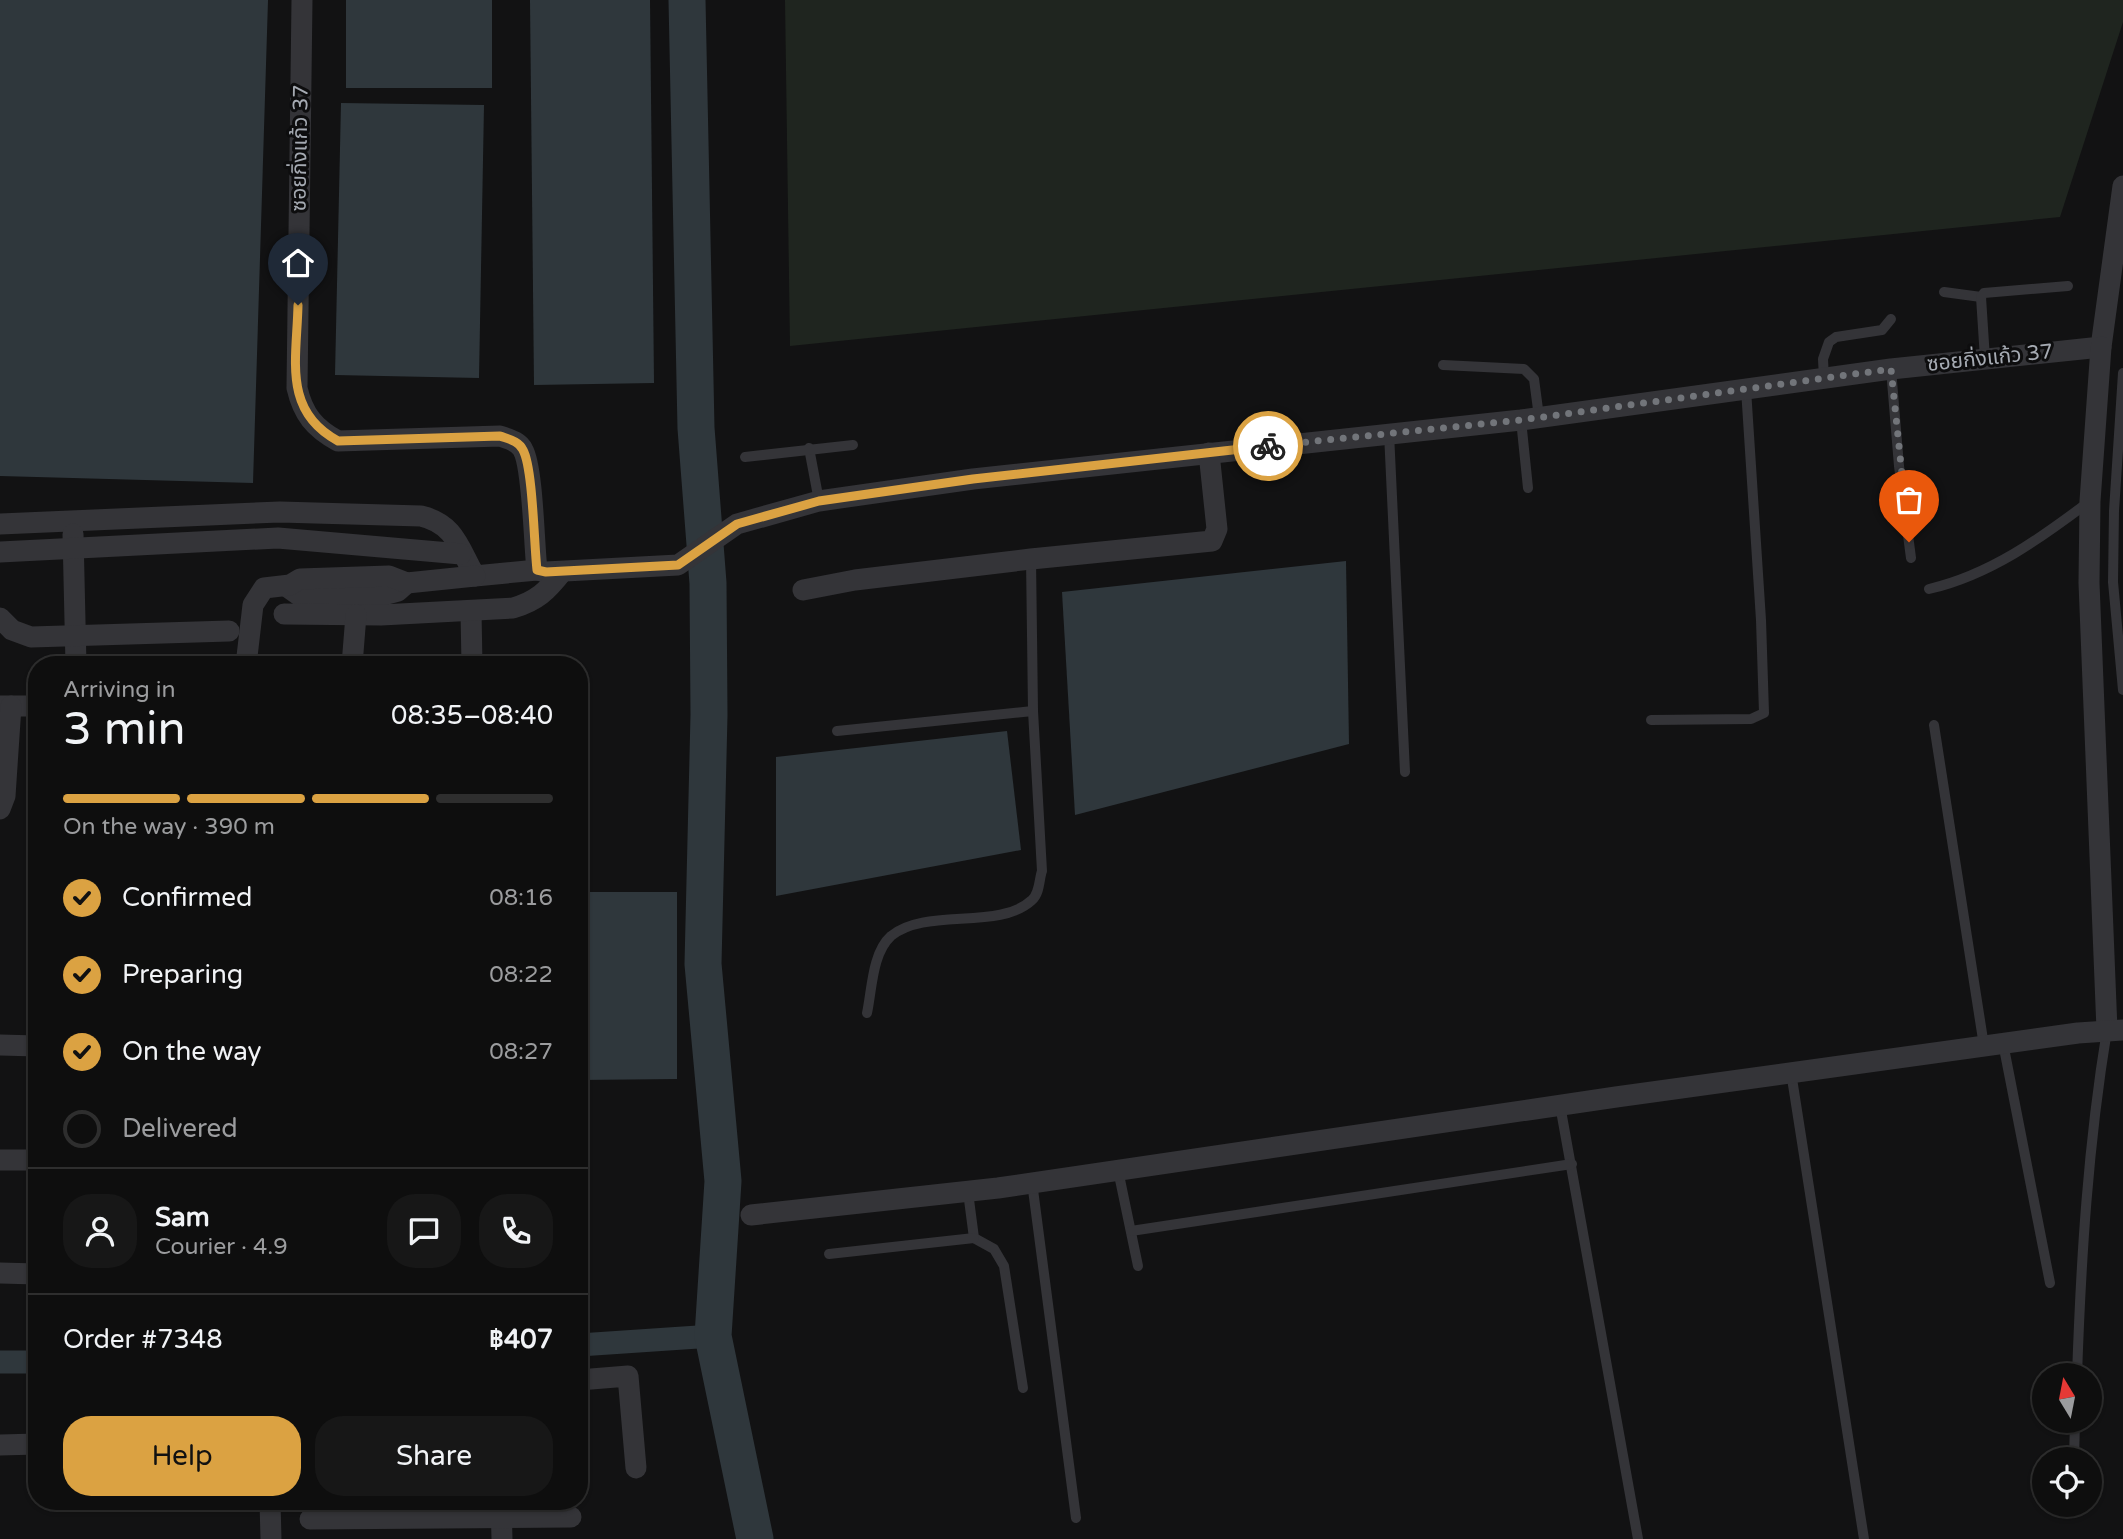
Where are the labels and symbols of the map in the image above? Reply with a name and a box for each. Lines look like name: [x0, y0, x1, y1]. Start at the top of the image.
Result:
street label: ซอยกิ่งแก้ว 37: [285, 84, 314, 212]
pin: [268, 233, 328, 305]
street label: ซอยกิ่งแก้ว 37: [1925, 337, 2054, 377]
courier: [1233, 411, 1303, 481]
pin: [1879, 470, 1939, 542]
north arrow: [2032, 1363, 2102, 1433]

